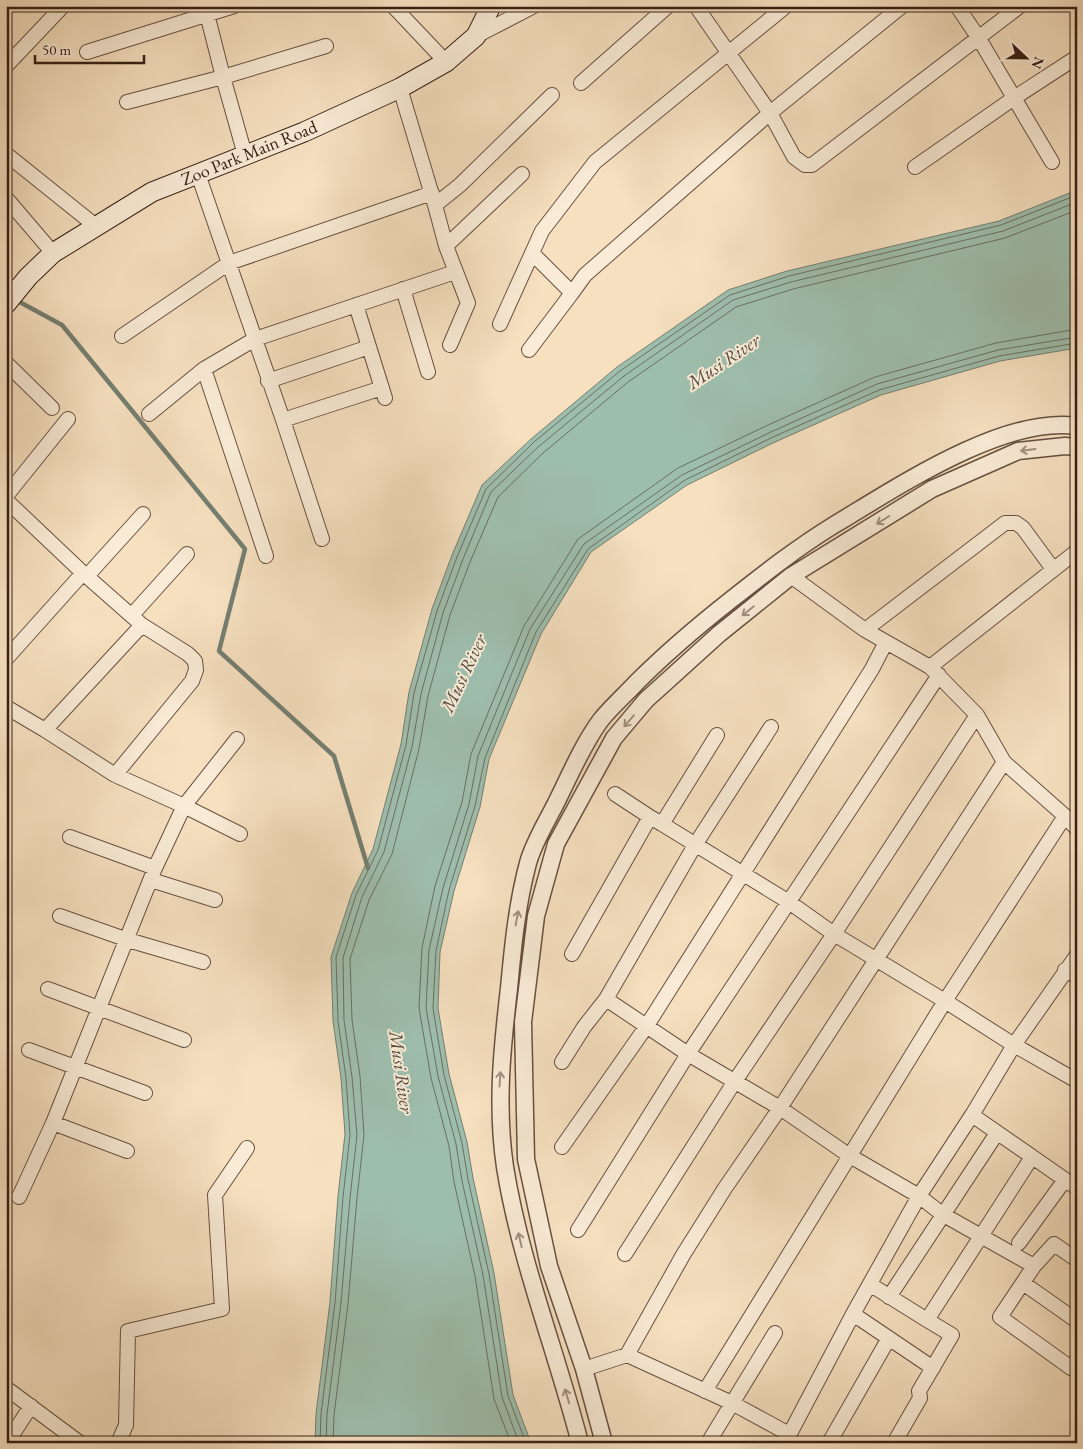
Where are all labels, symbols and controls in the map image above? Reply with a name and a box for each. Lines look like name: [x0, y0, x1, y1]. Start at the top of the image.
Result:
scale bar: [35, 32, 144, 64]
north arrow: [1000, 32, 1050, 82]
text: 50 m: [42, 40, 71, 59]
text: N: [1027, 54, 1049, 72]
street label: Zoo Park Main Road: [177, 114, 321, 190]
water label: Musi River: [681, 327, 765, 396]
one-way arrow: [1021, 445, 1037, 455]
one-way arrow: [876, 516, 890, 526]
one-way arrow: [742, 605, 755, 616]
water label: Musi River: [434, 629, 493, 717]
one-way arrow: [623, 714, 635, 727]
one-way arrow: [513, 910, 523, 926]
water label: Musi River: [383, 1028, 420, 1116]
one-way arrow: [496, 1072, 505, 1088]
one-way arrow: [515, 1233, 524, 1249]
one-way arrow: [561, 1388, 571, 1404]

